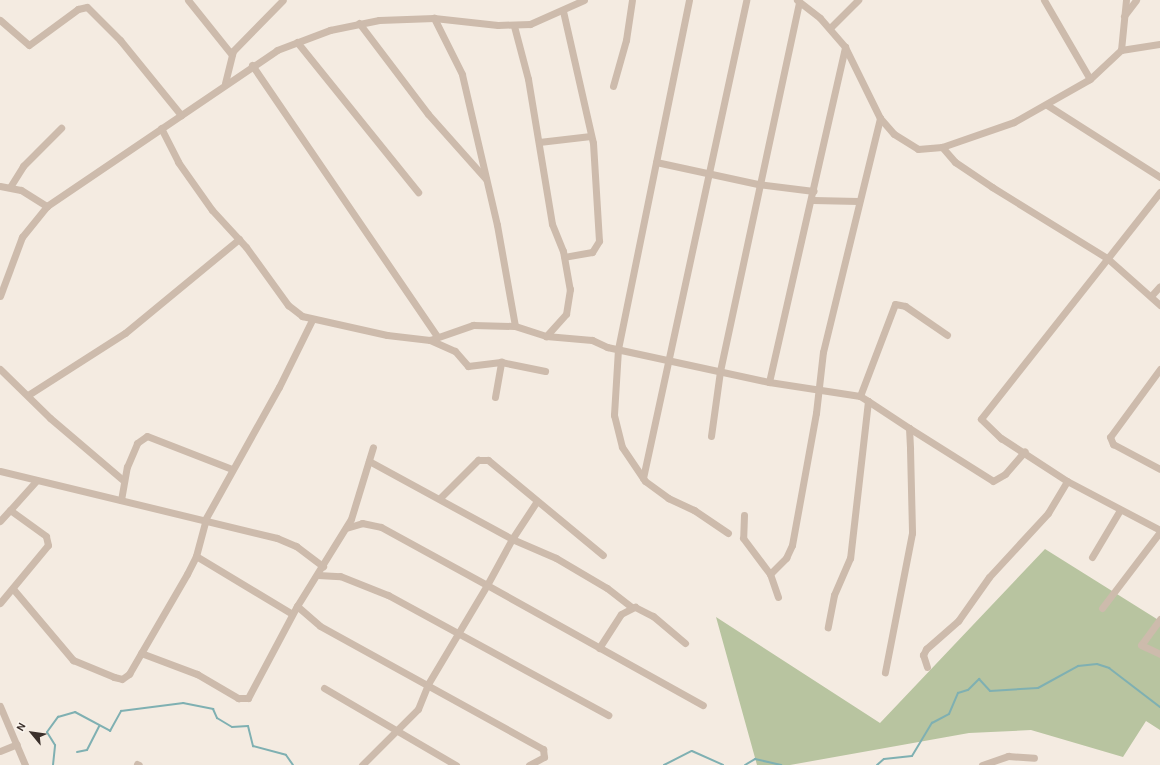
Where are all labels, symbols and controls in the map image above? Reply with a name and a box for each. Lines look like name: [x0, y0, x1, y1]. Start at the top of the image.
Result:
north arrow: [12, 713, 52, 753]
text: N: [13, 720, 29, 734]

